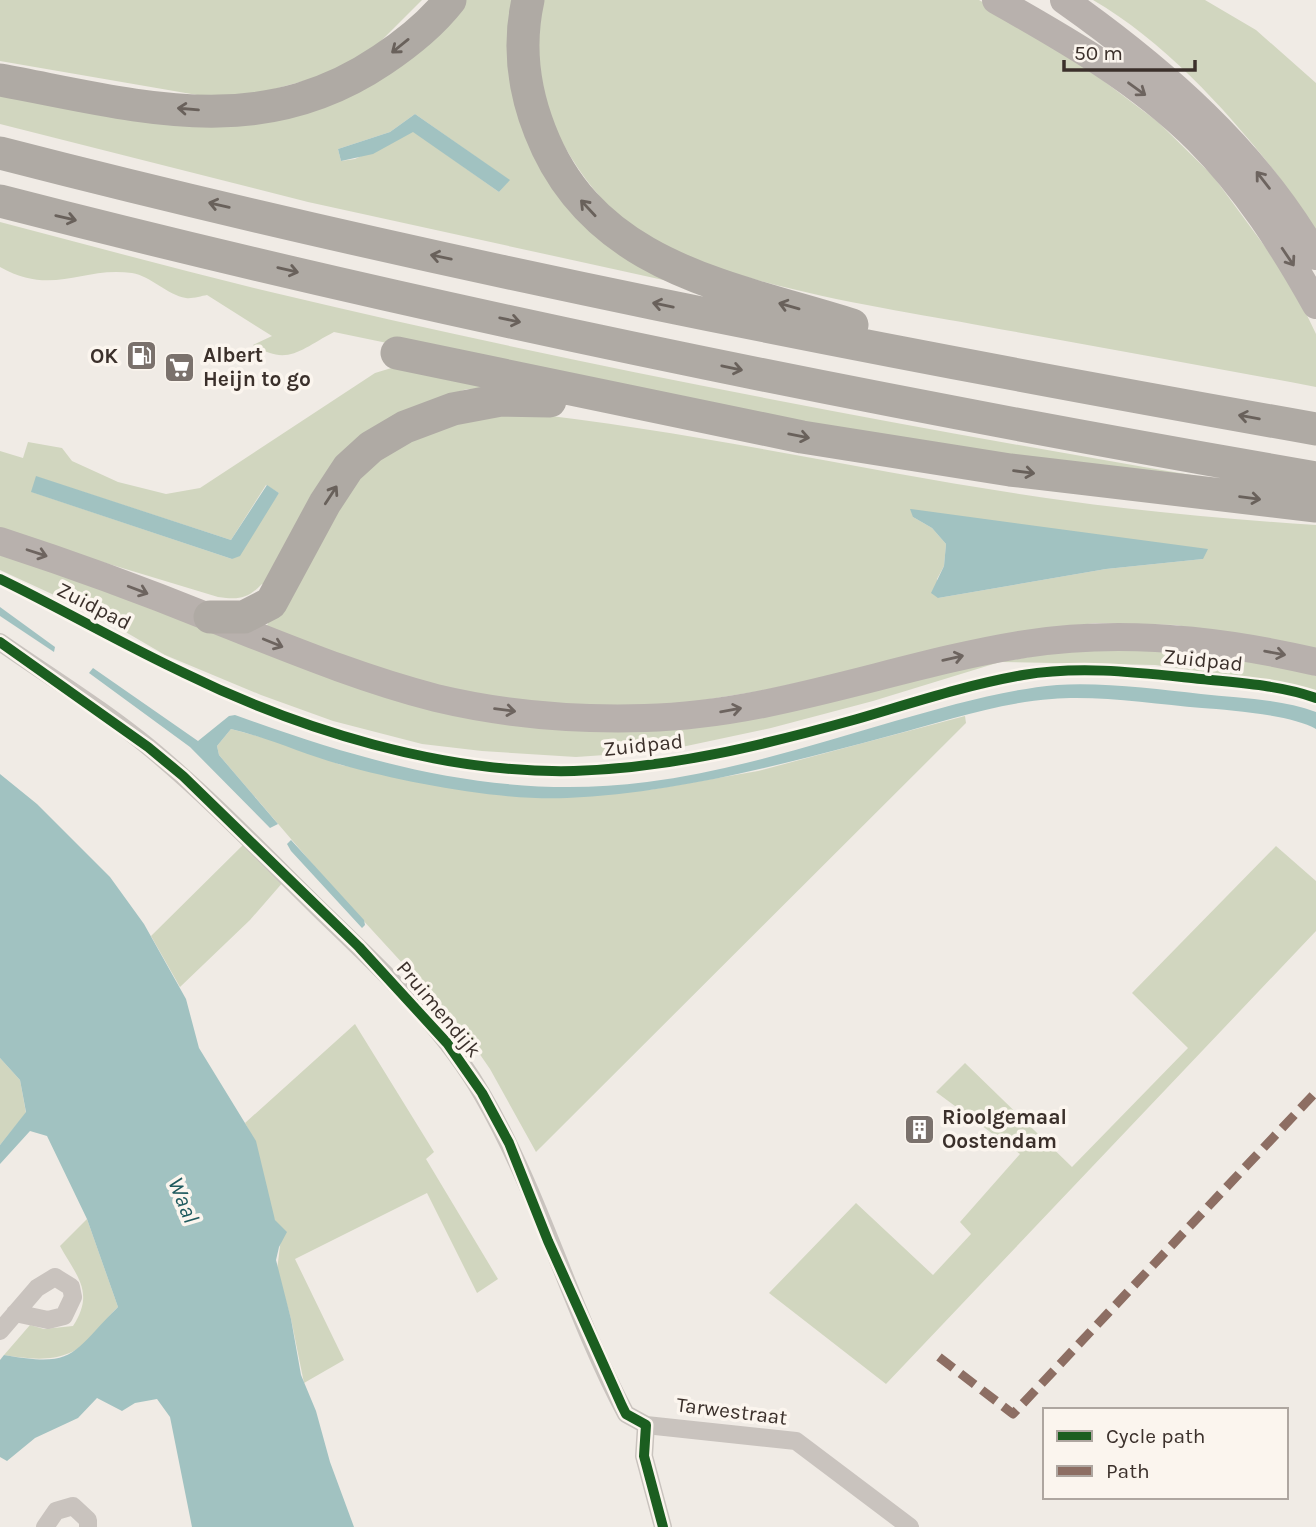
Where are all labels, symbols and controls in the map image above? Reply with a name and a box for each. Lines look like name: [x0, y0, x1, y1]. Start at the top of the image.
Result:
scale bar: [1064, 28, 1195, 72]
one-way arrow: [391, 39, 409, 54]
text: 50 m: [1074, 41, 1123, 65]
one-way arrow: [1127, 81, 1146, 96]
one-way arrow: [178, 103, 200, 116]
one-way arrow: [1255, 172, 1270, 190]
one-way arrow: [208, 198, 231, 212]
one-way arrow: [580, 199, 596, 217]
one-way arrow: [54, 211, 77, 225]
one-way arrow: [1281, 247, 1295, 266]
one-way arrow: [430, 249, 453, 263]
one-way arrow: [276, 264, 299, 277]
one-way arrow: [652, 298, 675, 312]
one-way arrow: [778, 298, 800, 311]
one-way arrow: [498, 313, 521, 327]
fuel station icon: OK: [124, 339, 158, 373]
place label: Albert Heijn to go: [203, 343, 311, 391]
place label: OK: [90, 344, 118, 368]
supermarket icon: Albert Heijn to go: [163, 350, 197, 384]
one-way arrow: [720, 362, 743, 375]
one-way arrow: [1238, 410, 1261, 424]
one-way arrow: [787, 430, 810, 443]
one-way arrow: [1012, 465, 1035, 478]
one-way arrow: [323, 486, 338, 505]
one-way arrow: [1238, 492, 1261, 505]
one-way arrow: [26, 548, 48, 560]
street label: Zuidpad: [53, 577, 135, 635]
one-way arrow: [126, 585, 148, 597]
one-way arrow: [262, 637, 284, 650]
street label: Zuidpad: [1162, 644, 1244, 676]
one-way arrow: [1263, 647, 1286, 660]
one-way arrow: [941, 651, 964, 664]
one-way arrow: [493, 703, 515, 716]
one-way arrow: [719, 703, 742, 716]
street label: Zuidpad: [602, 729, 684, 761]
street label: Pruimendijk: [392, 956, 486, 1062]
place label: Rioolgemaal Oostendam: [942, 1105, 1067, 1153]
building icon: Rioolgemaal Oostendam: [902, 1112, 936, 1146]
water label: Waal: [162, 1173, 205, 1227]
street label: Tarwestraat: [675, 1392, 789, 1430]
legend: [1043, 1408, 1288, 1499]
text: Cycle path: [1106, 1424, 1206, 1448]
text: Path: [1106, 1459, 1150, 1483]

